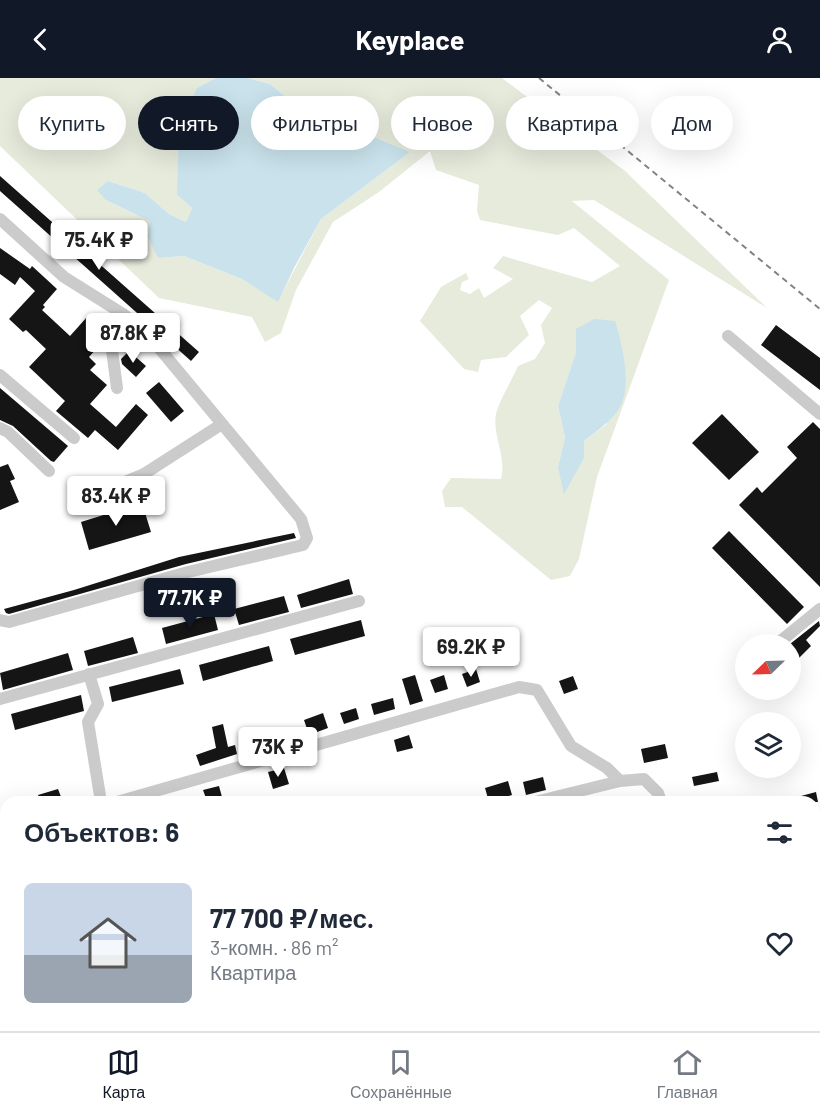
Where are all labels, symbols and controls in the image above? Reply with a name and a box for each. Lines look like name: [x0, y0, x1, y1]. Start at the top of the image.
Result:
icon: back: [24, 23, 57, 56]
text: Keyplace: [356, 23, 464, 55]
icon: person: [763, 23, 796, 56]
chip: Купить: [18, 96, 126, 150]
chip: Снять: [138, 96, 239, 150]
chip: Фильтры: [251, 96, 379, 150]
chip: Новое: [391, 96, 494, 150]
chip: Квартира: [506, 96, 639, 150]
chip: Дом: [651, 96, 733, 150]
pin: 75.4K ₽: [44, 220, 154, 271]
text: 75.4K ₽: [65, 227, 133, 251]
pin: 87.8K ₽: [78, 313, 188, 364]
text: 87.8K ₽: [100, 320, 166, 344]
pin: 83.4K ₽: [61, 476, 171, 527]
text: 83.4K ₽: [81, 483, 151, 507]
pin: 77.7K ₽: [135, 578, 245, 629]
text: 77.7K ₽: [158, 585, 222, 609]
pin: 69.2K ₽: [416, 627, 526, 678]
text: 69.2K ₽: [437, 634, 505, 658]
north arrow: [735, 634, 801, 700]
map controls: [735, 634, 801, 778]
button: layers: [735, 712, 801, 778]
pin: 73K ₽: [236, 727, 320, 778]
text: 73K ₽: [252, 734, 304, 758]
text: Объектов: 6: [24, 816, 179, 847]
icon: filters: [763, 816, 796, 849]
text: 77 700 ₽/мес.: [210, 902, 374, 933]
icon: home: [72, 907, 144, 979]
icon: heart: [763, 927, 796, 960]
text: 3-комн. · 86 m²: [210, 935, 339, 959]
text: Квартира: [210, 960, 296, 984]
tab: Карта: [102, 1046, 145, 1102]
tab: Сохранённые: [350, 1046, 452, 1102]
tab: Главная: [657, 1046, 718, 1102]

